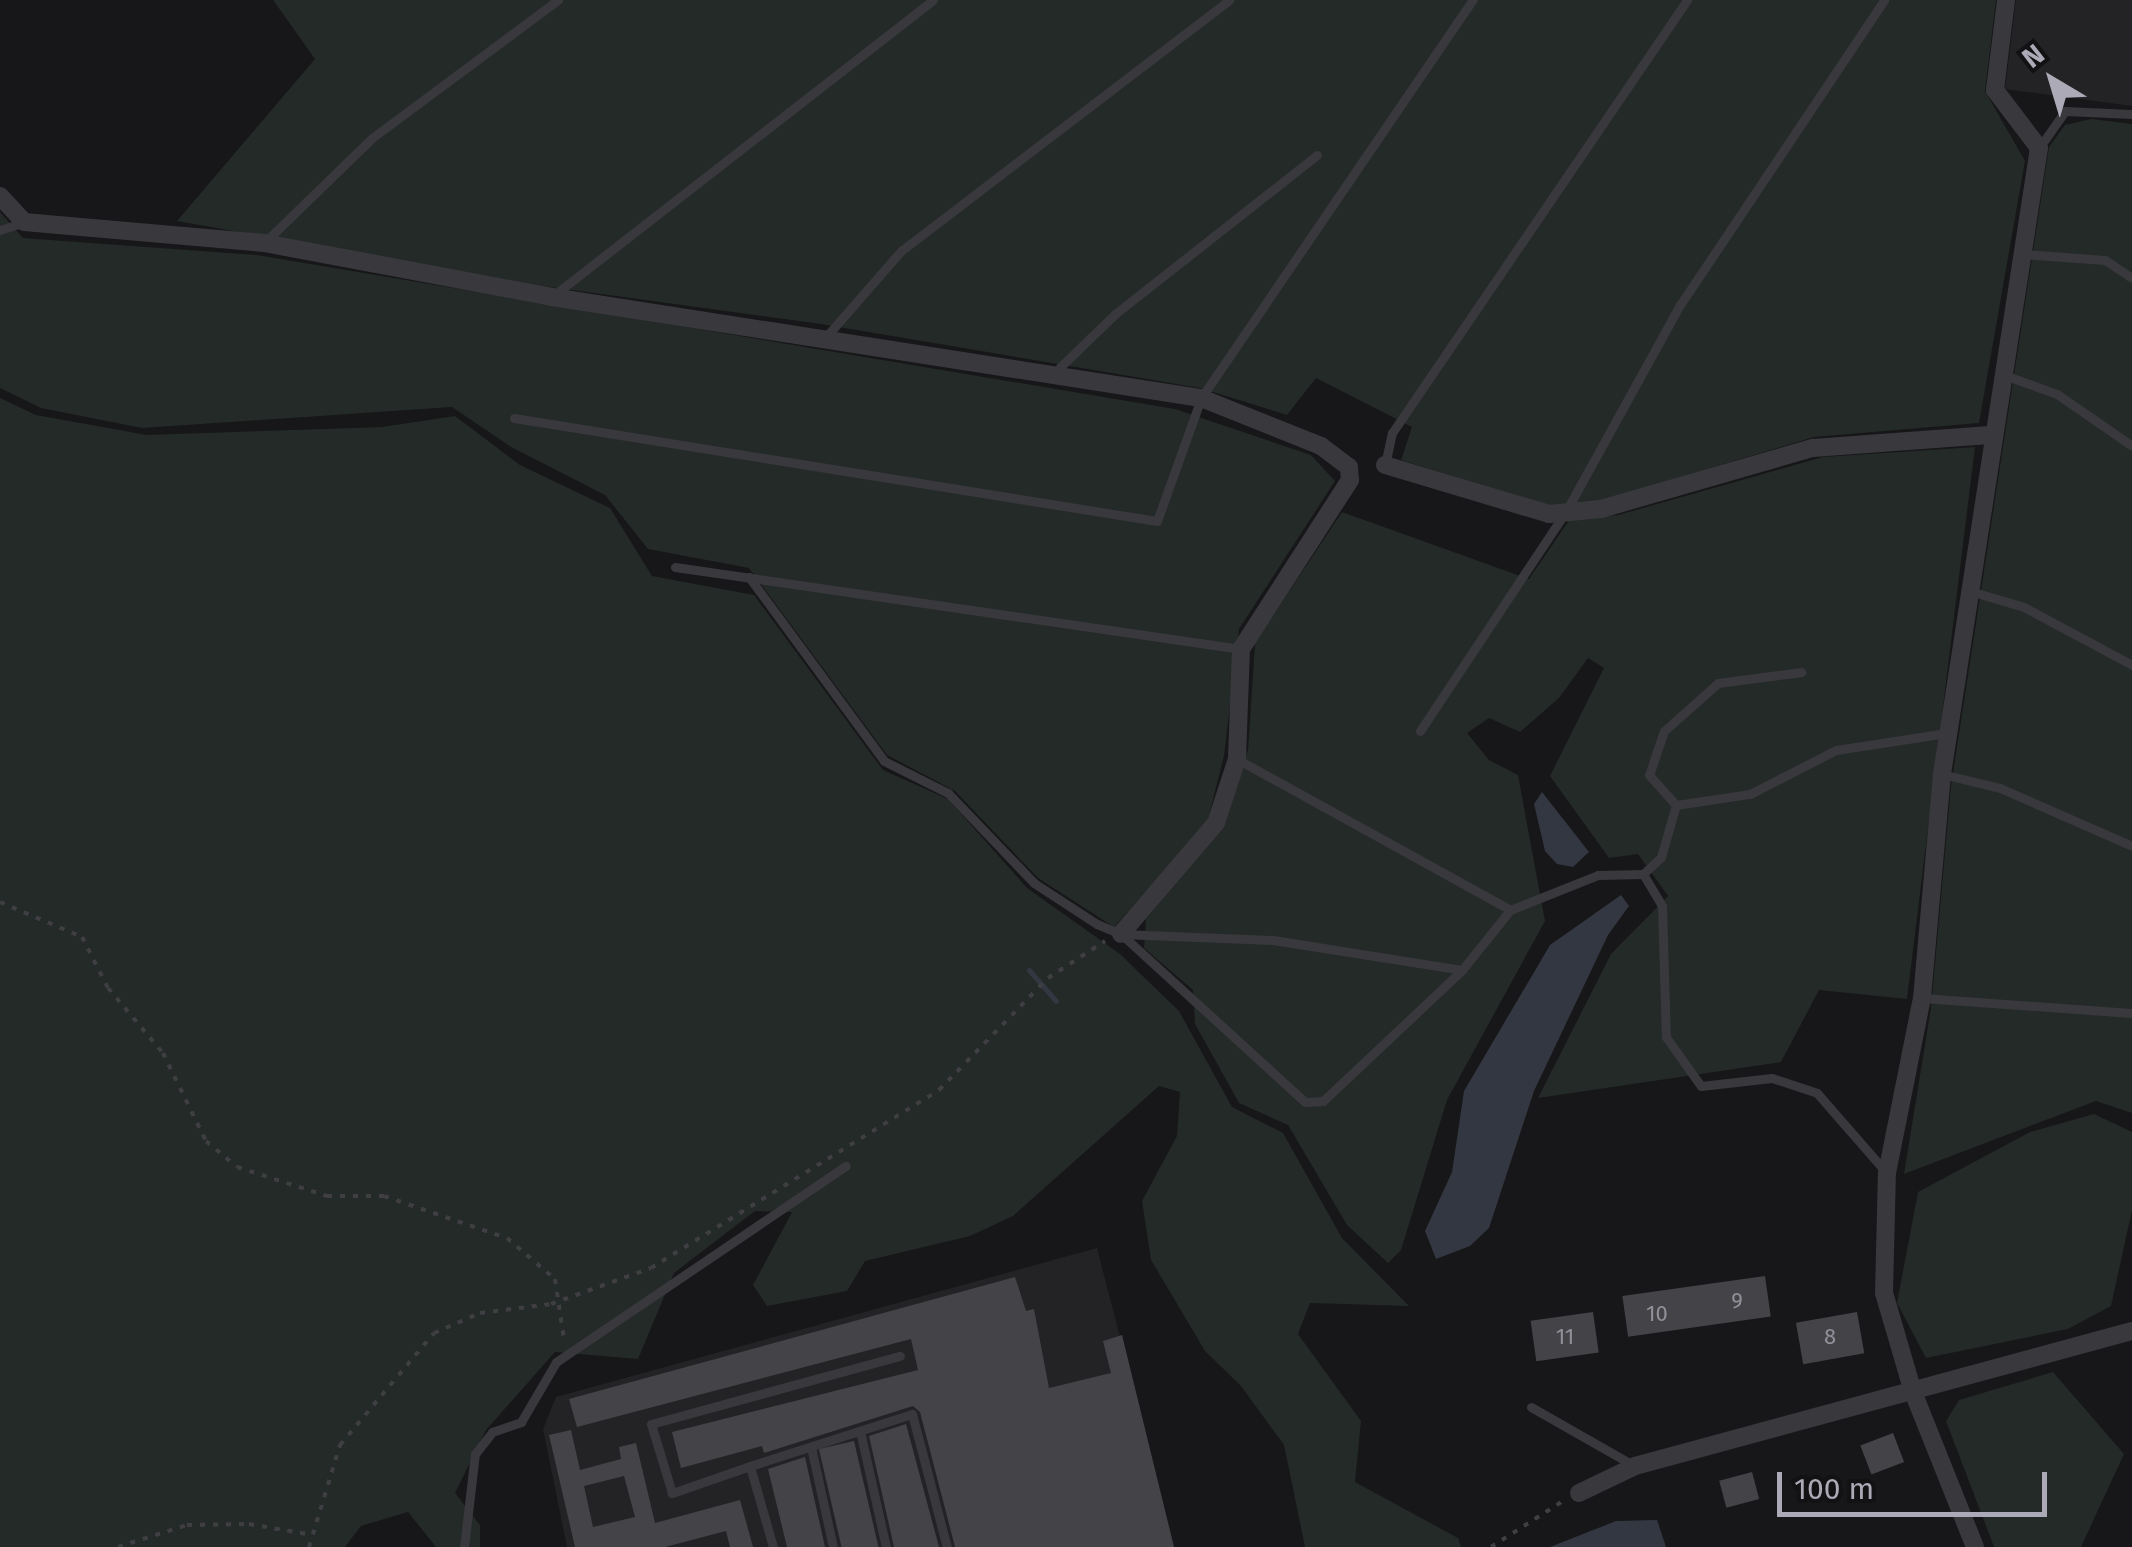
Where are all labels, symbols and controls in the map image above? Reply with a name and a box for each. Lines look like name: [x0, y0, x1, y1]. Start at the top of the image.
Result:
north arrow: [2002, 30, 2102, 130]
text: N: [2016, 37, 2051, 75]
house number: 9: [1731, 1288, 1743, 1314]
house number: 10: [1646, 1301, 1668, 1327]
house number: 11: [1556, 1324, 1574, 1350]
house number: 8: [1824, 1324, 1836, 1350]
scale bar: [1782, 1452, 2052, 1514]
text: 100 m: [1794, 1471, 1874, 1507]

